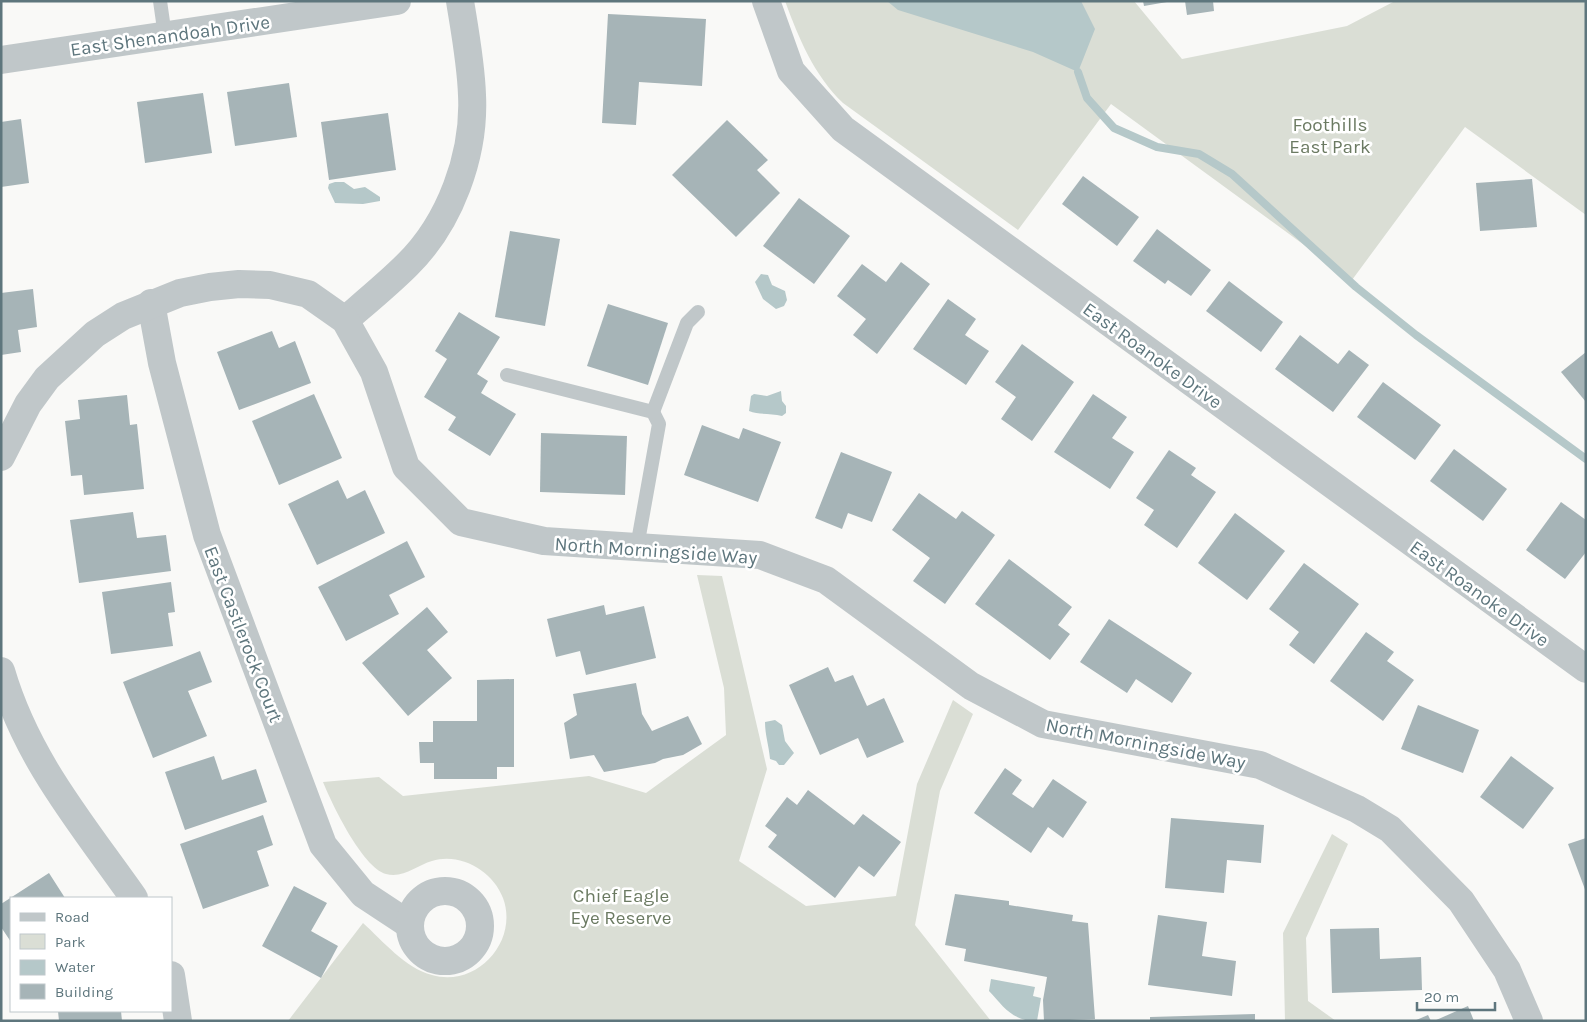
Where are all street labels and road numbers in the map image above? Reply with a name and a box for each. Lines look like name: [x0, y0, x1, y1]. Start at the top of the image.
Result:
street label: East Shenandoah Drive: [69, 11, 271, 61]
street label: East Roanoke Drive: [1079, 298, 1226, 414]
street label: North Morningside Way: [554, 533, 758, 569]
street label: East Roanoke Drive: [1406, 536, 1553, 652]
street label: East Castlerock Court: [199, 543, 287, 726]
street label: North Morningside Way: [1044, 714, 1248, 774]

